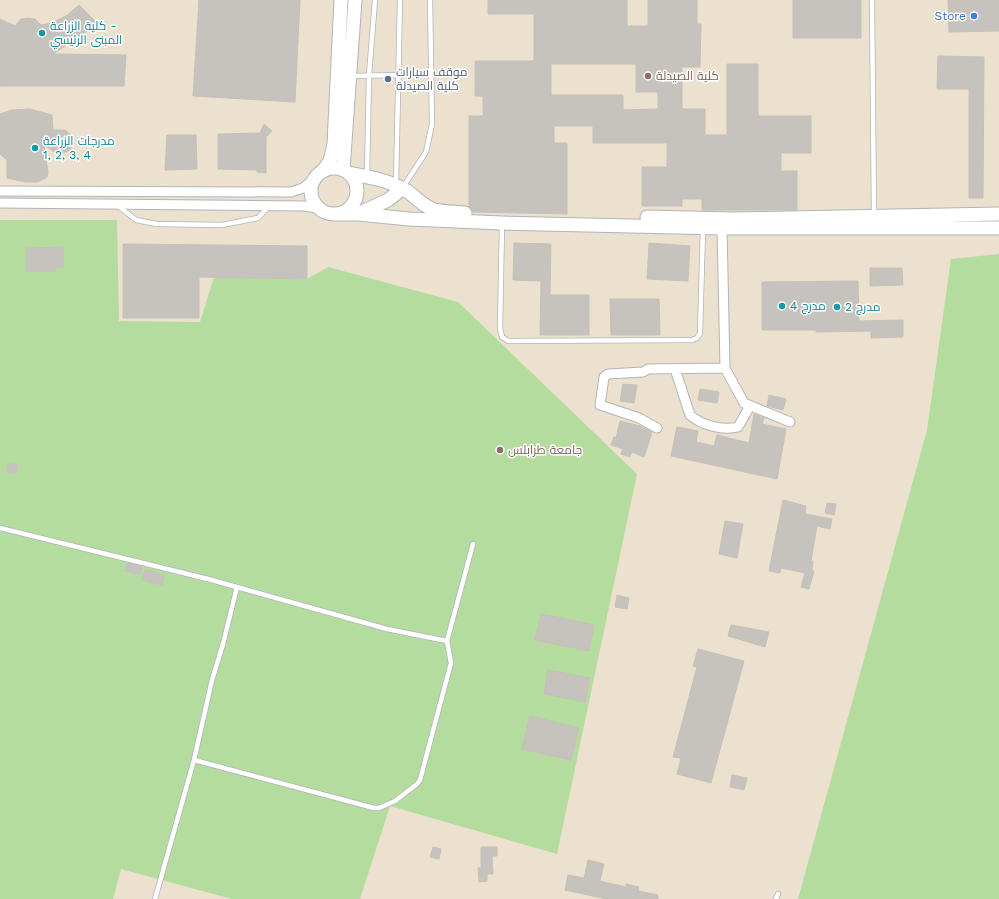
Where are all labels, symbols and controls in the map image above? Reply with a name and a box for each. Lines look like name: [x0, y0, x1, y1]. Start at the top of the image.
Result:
place label: Store: [934, 9, 966, 23]
marker: Store: [969, 11, 979, 21]
place label: كلية الزراعة - المبنى الرئيسي: [50, 19, 122, 50]
marker: كلية الزراعة - المبنى الرئيسي: [37, 28, 47, 38]
place label: موقف سيارات كلية الصيدلة: [396, 65, 468, 93]
place label: كلية الصيدلة: [656, 69, 719, 83]
marker: كلية الصيدلة: [643, 71, 653, 81]
marker: موقف سيارات كلية الصيدلة: [383, 74, 393, 84]
place label: مدرجات الزراعة 1, 2, 3, 4: [43, 134, 115, 162]
marker: مدرجات الزراعة 1, 2, 3, 4: [30, 143, 40, 153]
place label: مدرج 4: [790, 299, 826, 314]
place label: مدرج 2: [845, 300, 880, 315]
marker: مدرج 4: [777, 301, 787, 311]
marker: مدرج 2: [832, 302, 842, 312]
place label: جامعة طرابلس: [508, 443, 582, 457]
marker: جامعة طرابلس: [495, 445, 505, 455]

